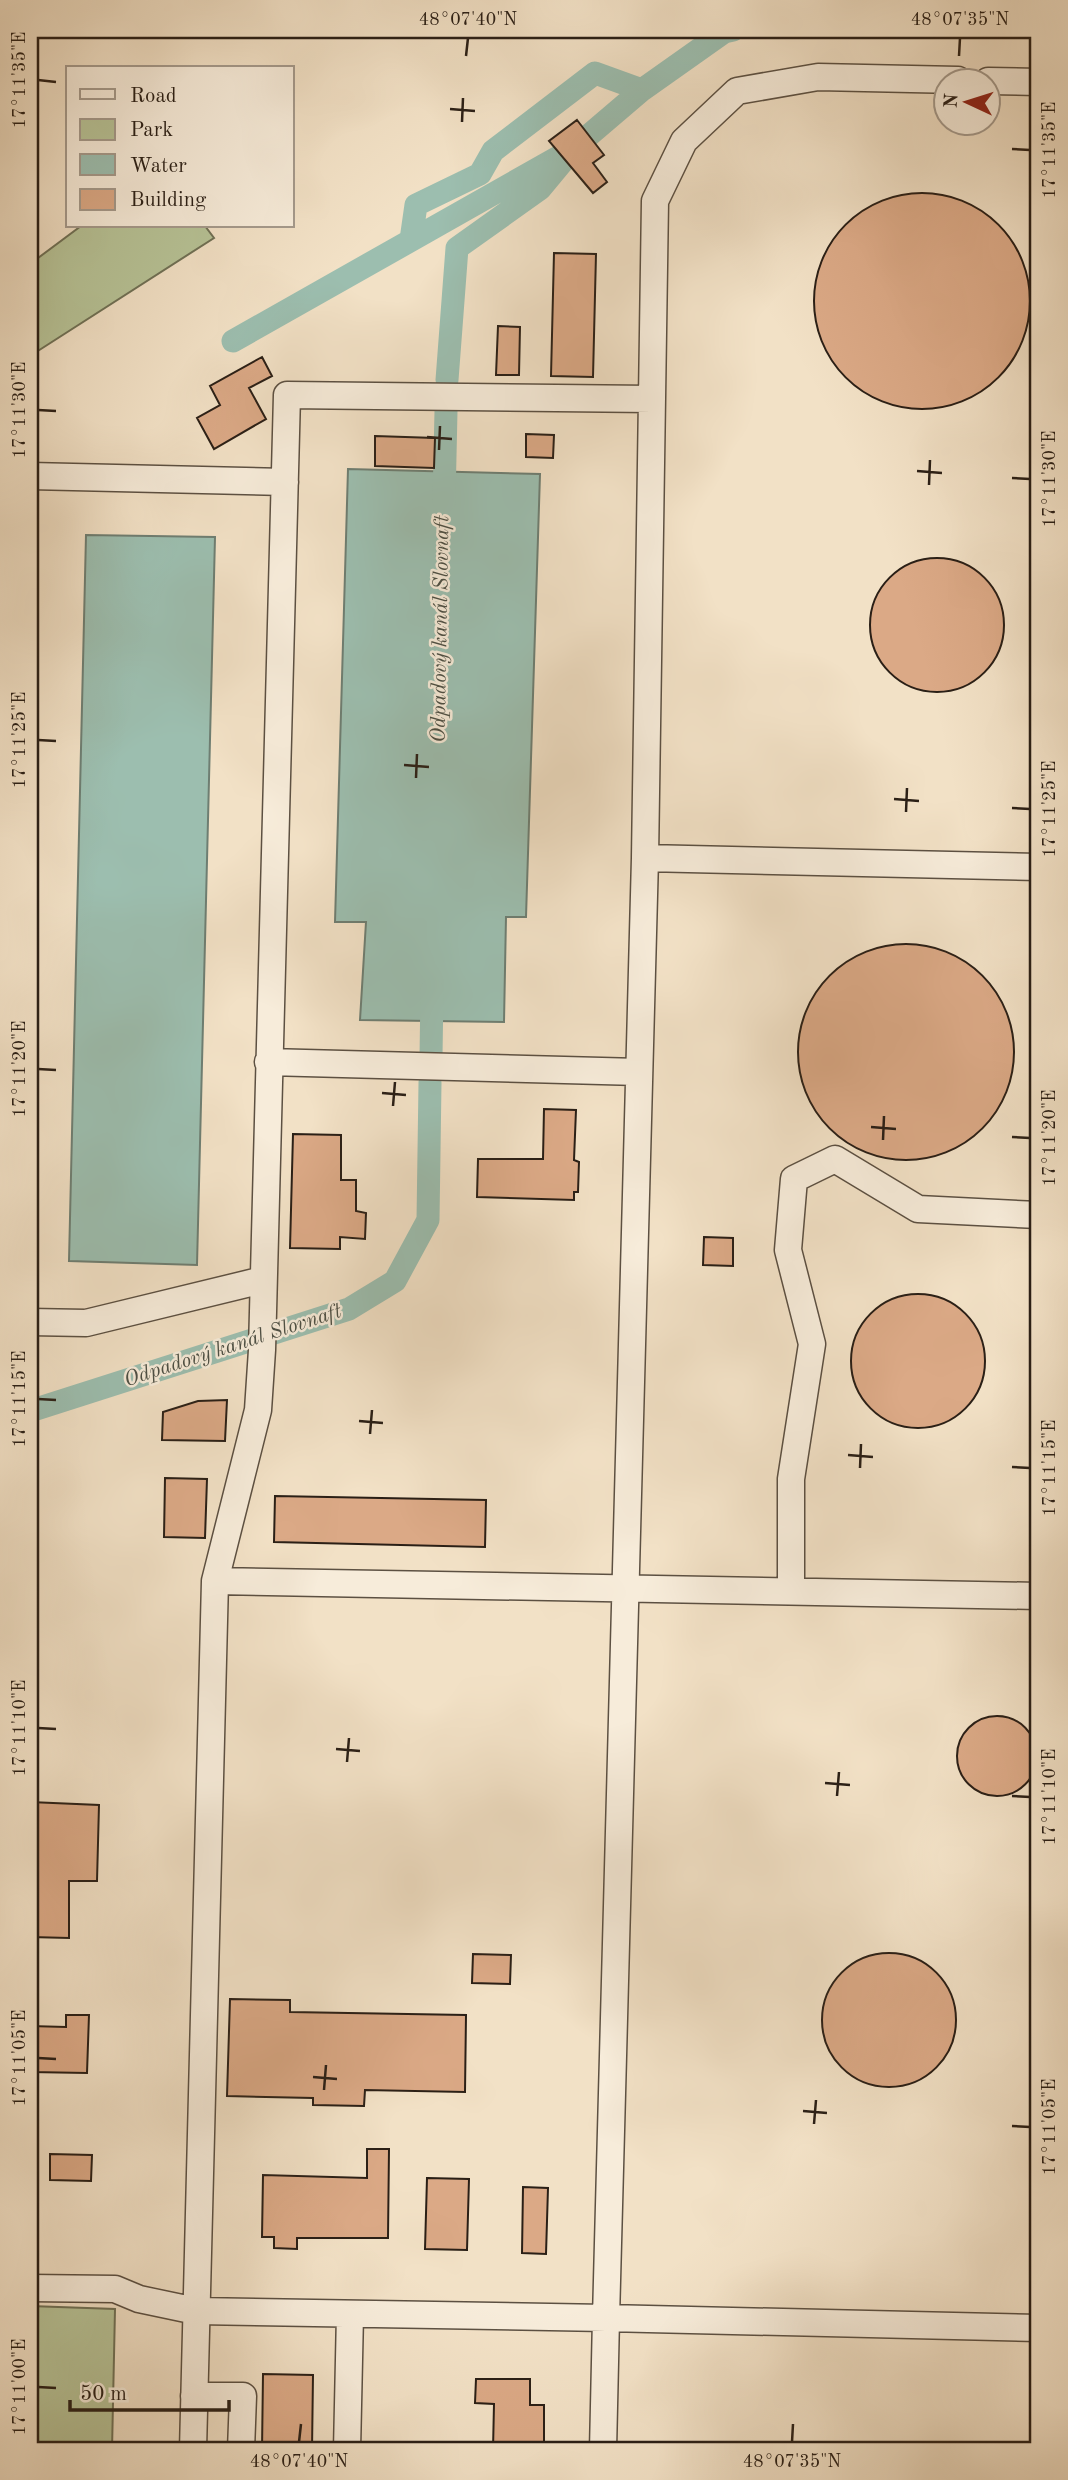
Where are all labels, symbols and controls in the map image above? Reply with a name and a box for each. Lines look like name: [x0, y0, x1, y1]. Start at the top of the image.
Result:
text: 48°07'40"N: [419, 11, 517, 29]
text: 48°07'35"N: [911, 11, 1009, 29]
text: 17°11'35"E: [11, 32, 29, 128]
legend: [66, 66, 294, 228]
north arrow: [932, 66, 1002, 136]
text: Road: [130, 86, 177, 107]
text: N: [943, 93, 963, 109]
text: 17°11'35"E: [1041, 102, 1059, 198]
text: Park: [130, 120, 173, 141]
text: Water: [130, 156, 187, 177]
text: Building: [130, 190, 207, 211]
text: 17°11'30"E: [11, 362, 29, 458]
text: 17°11'30"E: [1041, 431, 1059, 527]
water label: Odpadový kanál Slovnaft: [429, 515, 453, 743]
text: 17°11'25"E: [11, 692, 29, 788]
text: 17°11'25"E: [1041, 761, 1059, 857]
text: 17°11'20"E: [11, 1021, 29, 1117]
text: 17°11'20"E: [1041, 1090, 1059, 1186]
water label: Odpadový kanál Slovnaft: [122, 1301, 345, 1391]
text: 17°11'15"E: [11, 1351, 29, 1447]
text: 17°11'15"E: [1041, 1420, 1059, 1516]
text: 17°11'10"E: [11, 1680, 29, 1776]
text: 17°11'10"E: [1041, 1749, 1059, 1845]
text: 17°11'05"E: [11, 2010, 29, 2106]
text: 17°11'05"E: [1041, 2079, 1059, 2175]
text: 17°11'00"E: [11, 2339, 29, 2435]
scale bar: [70, 2368, 229, 2412]
text: 50 m: [80, 2384, 127, 2405]
text: 48°07'40"N: [250, 2453, 348, 2471]
text: 48°07'35"N: [743, 2453, 841, 2471]

